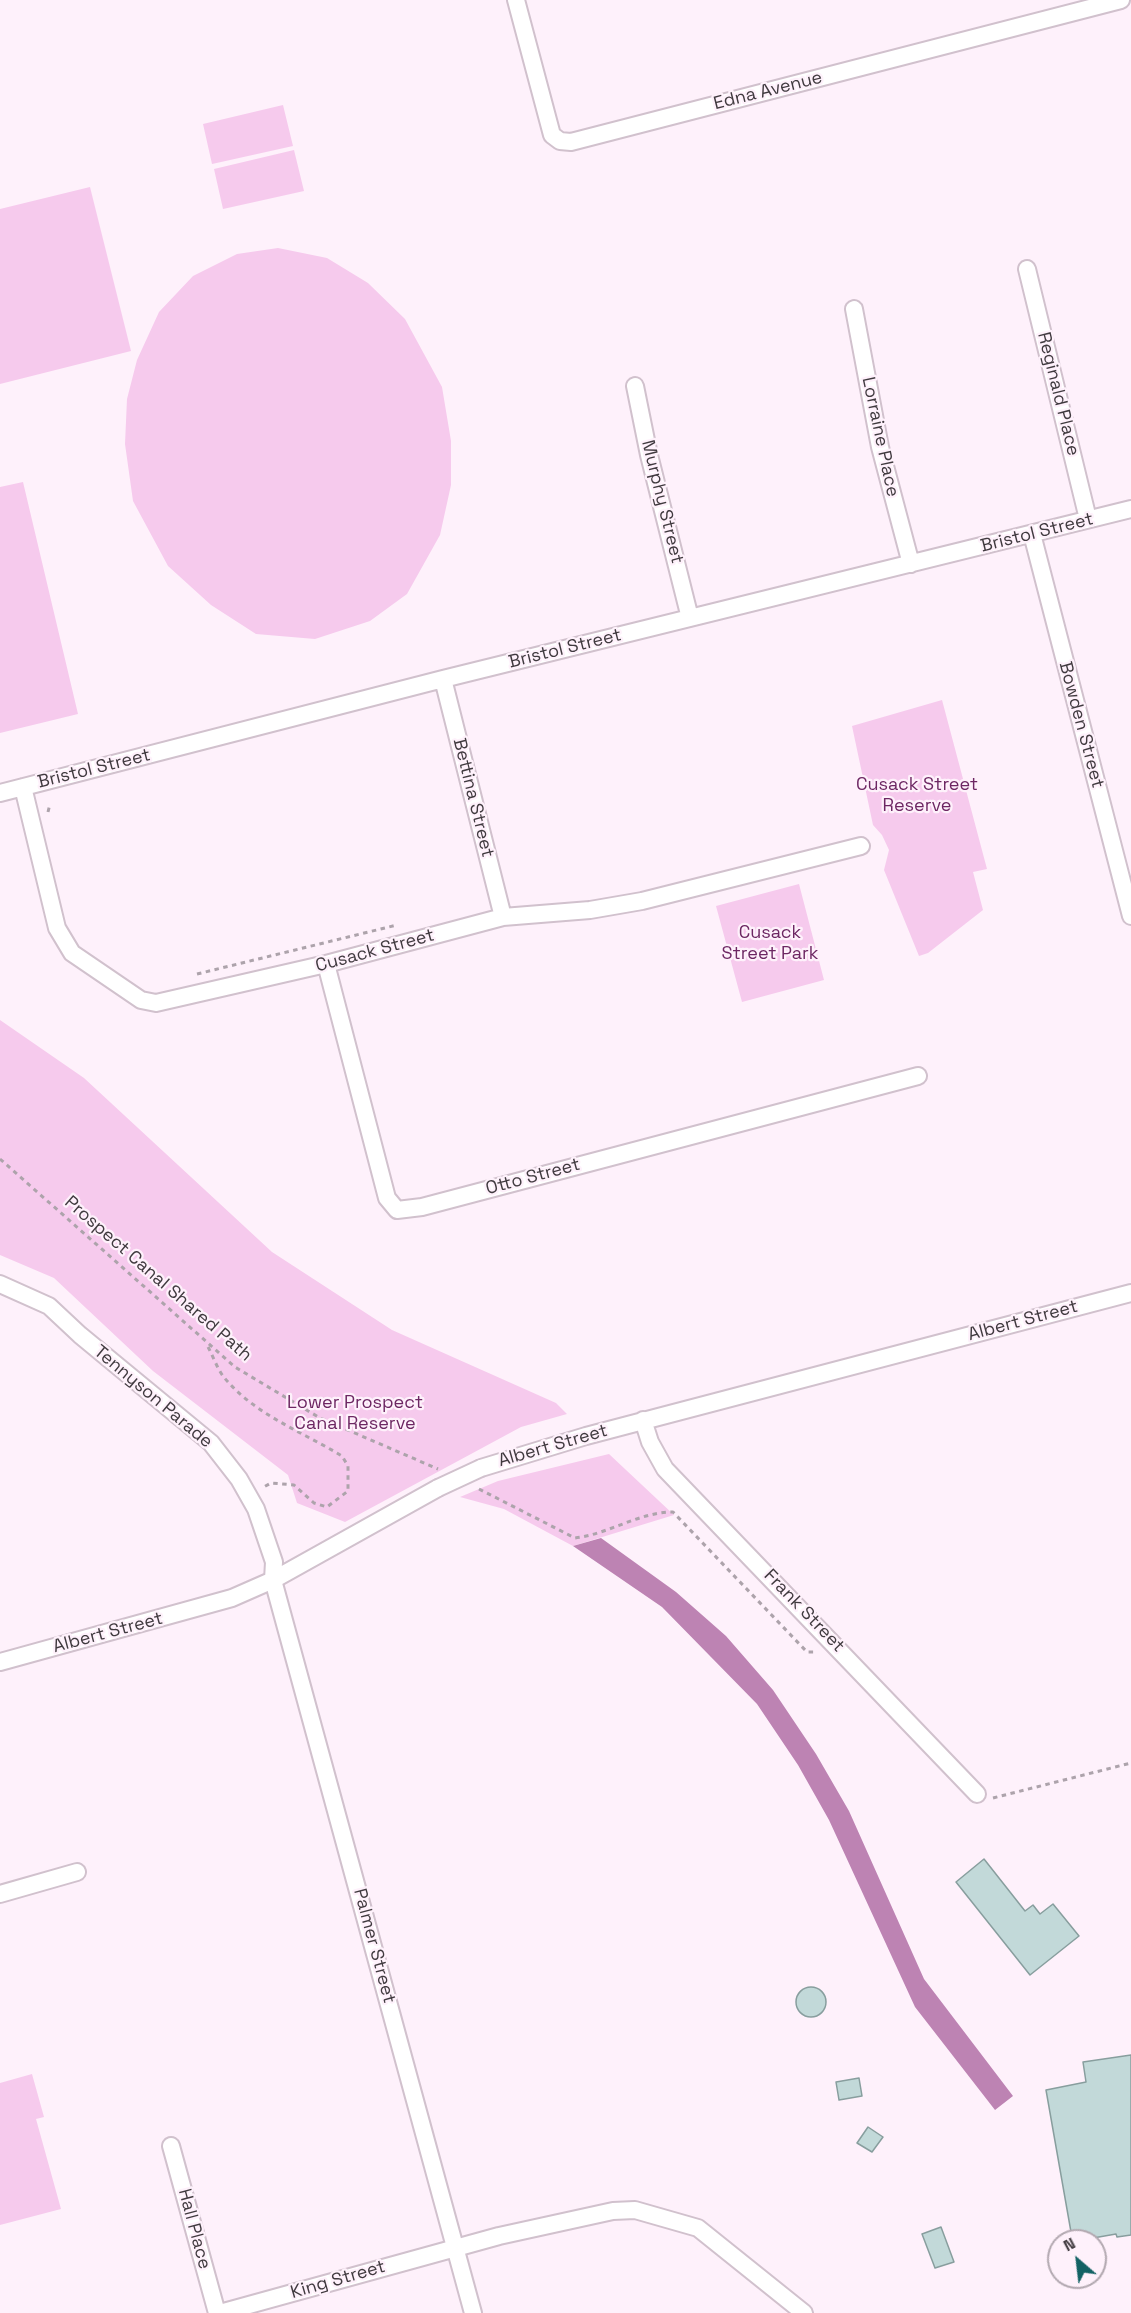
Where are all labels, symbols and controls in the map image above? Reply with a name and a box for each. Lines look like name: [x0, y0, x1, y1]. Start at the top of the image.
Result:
street label: Edna Avenue: [711, 67, 825, 115]
street label: Reginald Place: [1032, 330, 1084, 458]
street label: Lorraine Place: [857, 375, 903, 499]
street label: Murphy Street: [636, 438, 688, 566]
street label: Bristol Street: [978, 509, 1096, 557]
street label: Bristol Street: [506, 625, 624, 673]
street label: Bowden Street: [1054, 659, 1108, 791]
street label: Bettina Street: [448, 736, 498, 860]
street label: Bristol Street: [35, 745, 153, 793]
park label: Cusack Street Reserve: [856, 774, 978, 816]
park label: Cusack Street Park: [721, 922, 819, 964]
street label: Cusack Street: [313, 925, 437, 977]
street label: Otto Street: [483, 1154, 583, 1200]
street label: Prospect Canal Shared Path: [60, 1192, 256, 1366]
street label: Albert Street: [966, 1296, 1080, 1346]
street label: Tennyson Parade: [89, 1341, 217, 1453]
park label: Lower Prospect Canal Reserve: [287, 1392, 423, 1434]
street label: Albert Street: [496, 1420, 610, 1472]
street label: Frank Street: [759, 1565, 849, 1657]
street label: Albert Street: [51, 1608, 165, 1658]
street label: Palmer Street: [348, 1886, 400, 2006]
street label: Hall Place: [173, 2186, 215, 2272]
north arrow: [1047, 2229, 1107, 2289]
text: N: [1060, 2233, 1079, 2256]
street label: King Street: [288, 2256, 388, 2304]

